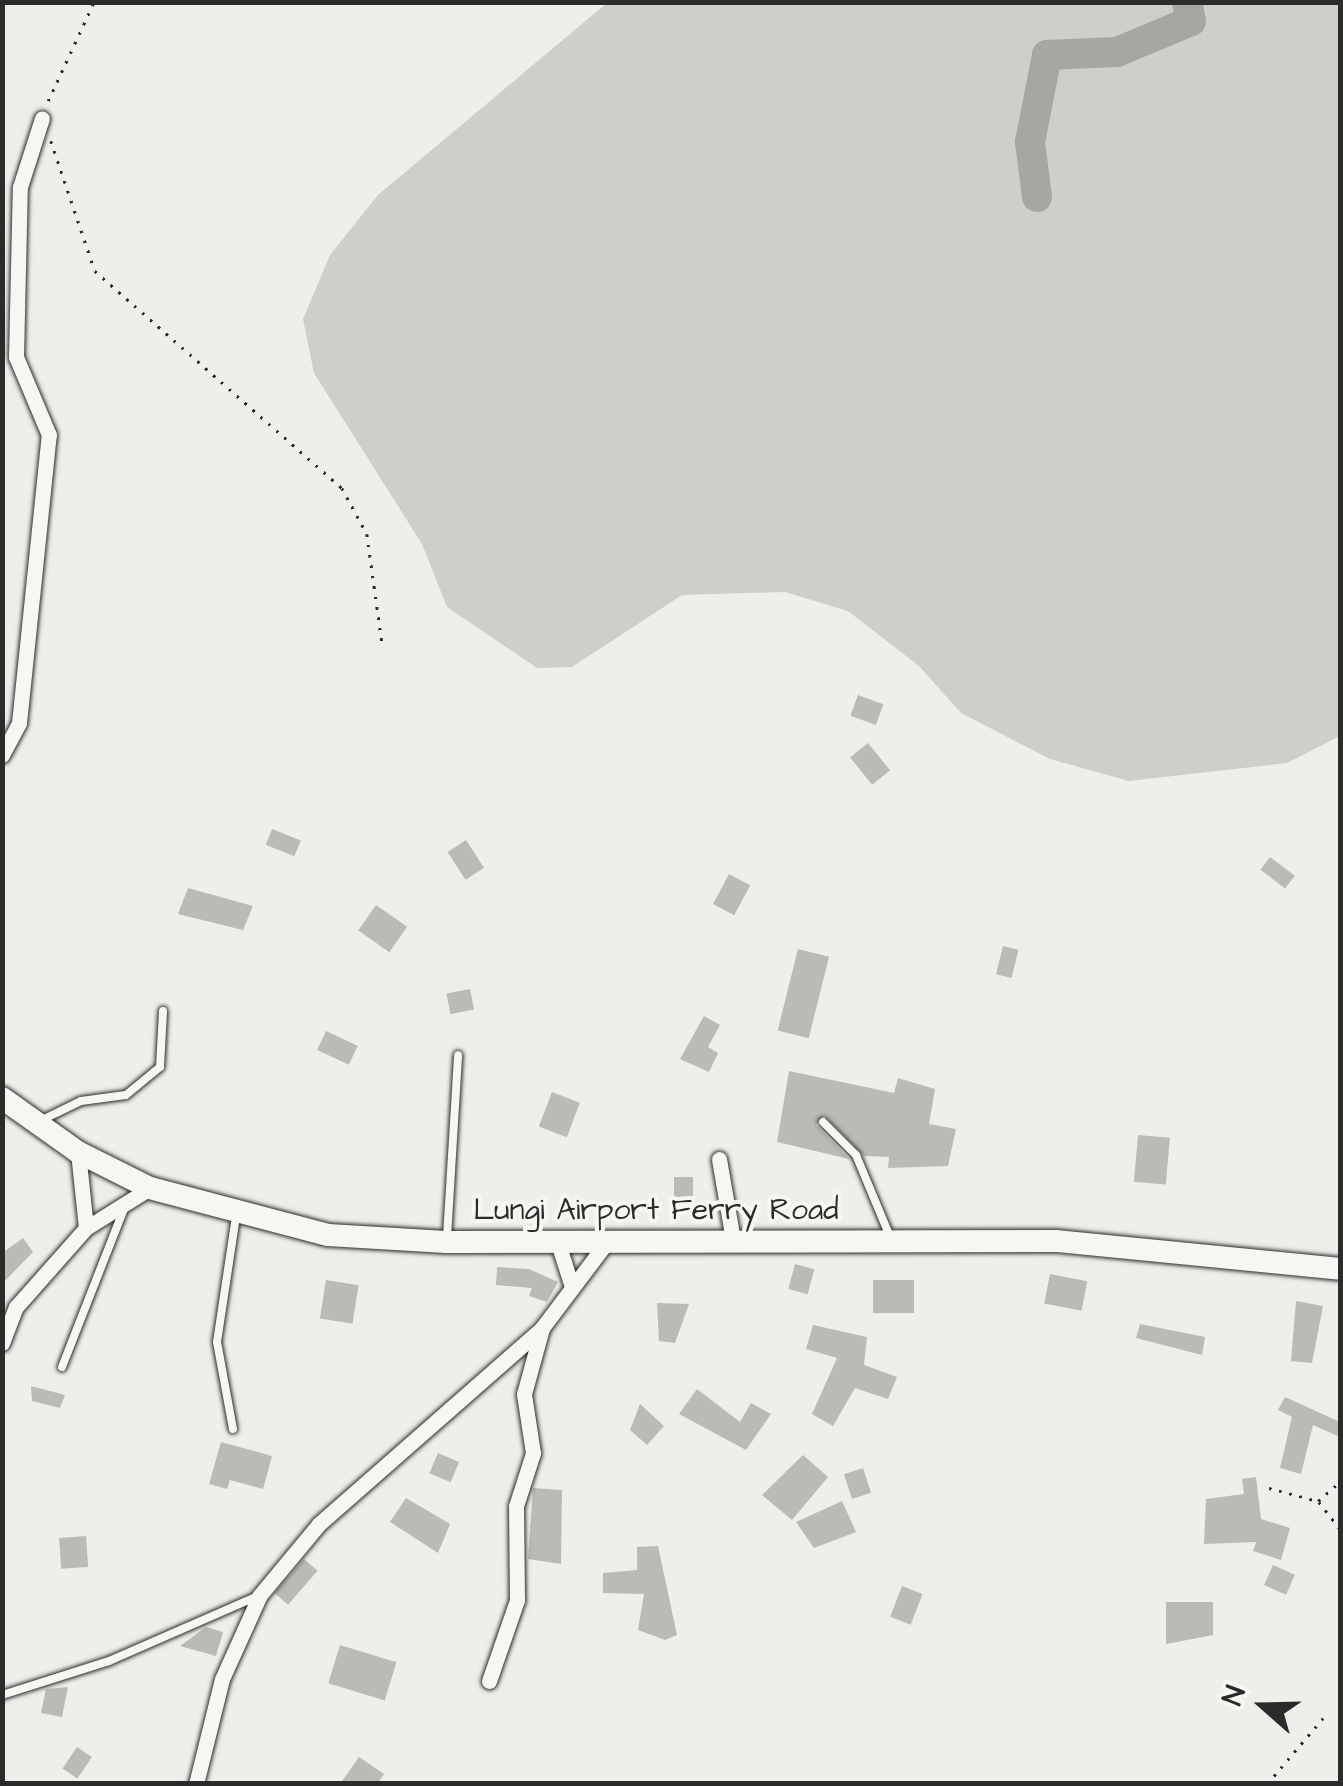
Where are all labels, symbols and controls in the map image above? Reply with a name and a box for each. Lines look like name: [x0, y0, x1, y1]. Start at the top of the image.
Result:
street label: Lungi Airport Ferry Road: [473, 1192, 839, 1228]
north arrow: [1213, 1656, 1313, 1756]
text: N: [1213, 1681, 1256, 1710]

